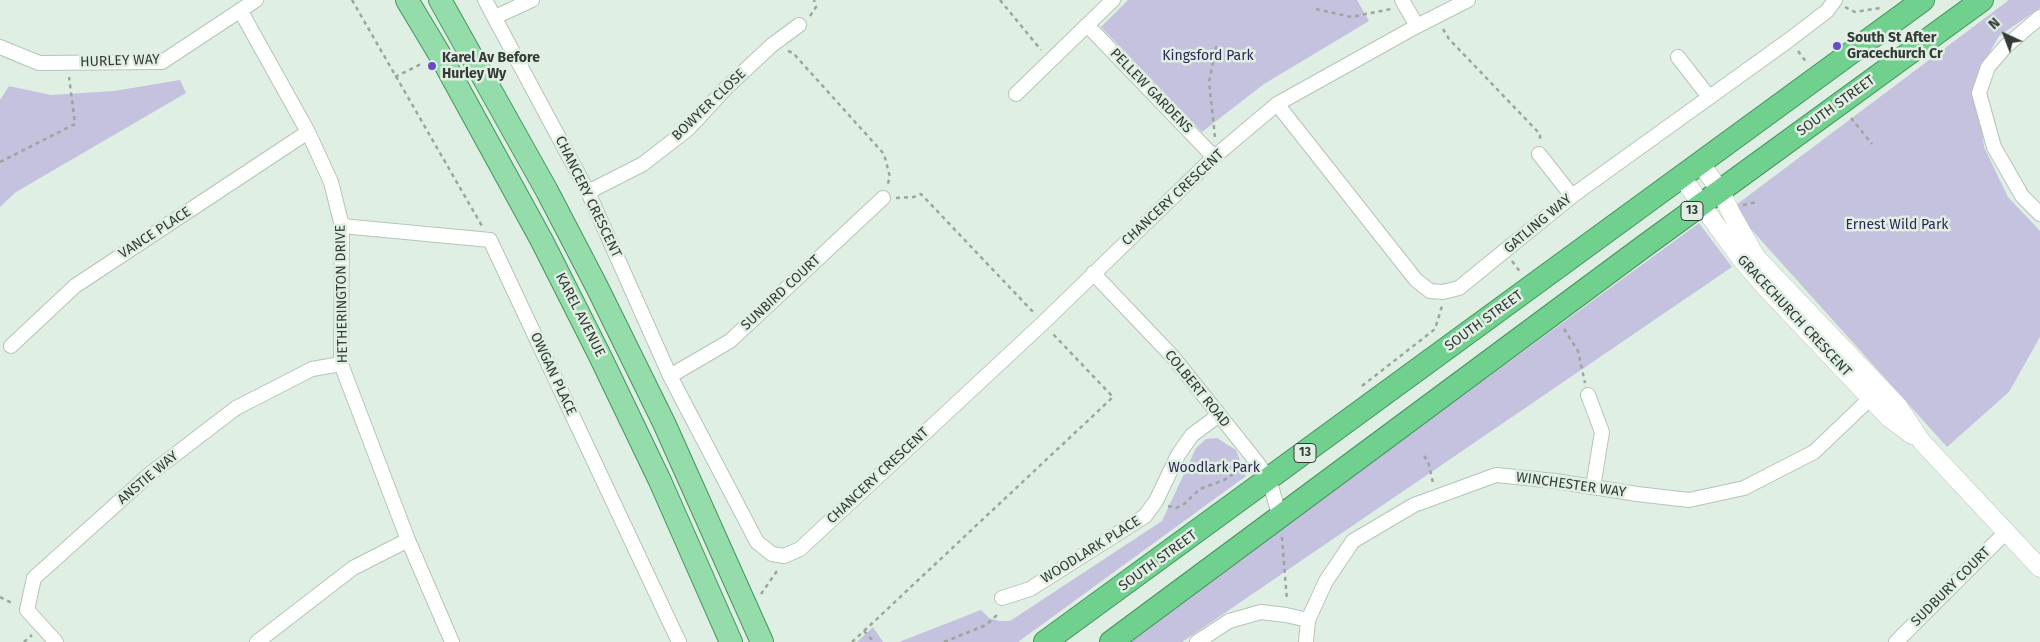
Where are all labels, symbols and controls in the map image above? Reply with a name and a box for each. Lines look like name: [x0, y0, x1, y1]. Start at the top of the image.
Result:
north arrow: [1980, 10, 2030, 60]
text: N: [1985, 14, 2004, 33]
place label: South St After Gracechurch Cr: [1847, 30, 1943, 62]
marker: South St After Gracechurch Cr: [1831, 40, 1843, 52]
street label: PELLEW GARDENS: [1106, 45, 1196, 137]
park label: Kingsford Park: [1162, 48, 1254, 64]
place label: Karel Av Before Hurley Wy: [442, 50, 540, 82]
street label: HURLEY WAY: [80, 51, 160, 71]
marker: Karel Av Before Hurley Wy: [426, 60, 438, 72]
street label: BOWYER CLOSE: [669, 66, 749, 144]
street label: SOUTH STREET: [1794, 72, 1878, 140]
street label: CHANCERY CRESCENT: [551, 133, 625, 261]
street label: CHANCERY CRESCENT: [1119, 146, 1227, 250]
street label: GATLING WAY: [1501, 191, 1575, 257]
road number: 13: [1681, 202, 1703, 220]
street label: VANCE PLACE: [116, 203, 194, 263]
park label: Ernest Wild Park: [1845, 217, 1949, 233]
street label: HETHERINGTON DRIVE: [332, 225, 352, 363]
street label: SUNBIRD COURT: [738, 252, 824, 334]
street label: GRACECHURCH CRESCENT: [1733, 252, 1855, 380]
street label: KAREL AVENUE: [552, 270, 608, 360]
street label: SOUTH STREET: [1442, 287, 1526, 355]
street label: OWGAN PLACE: [526, 330, 580, 418]
street label: COLBERT ROAD: [1161, 347, 1233, 431]
street label: CHANCERY CRESCENT: [824, 424, 932, 528]
road number: 13: [1294, 443, 1316, 462]
street label: ANSTIE WAY: [114, 448, 182, 508]
park label: Woodlark Park: [1168, 460, 1260, 476]
street label: WINCHESTER WAY: [1515, 469, 1627, 501]
street label: WOODLARK PLACE: [1038, 513, 1144, 587]
street label: SOUTH STREET: [1116, 527, 1200, 595]
street label: SUDBURY COURT: [1908, 544, 1994, 630]

